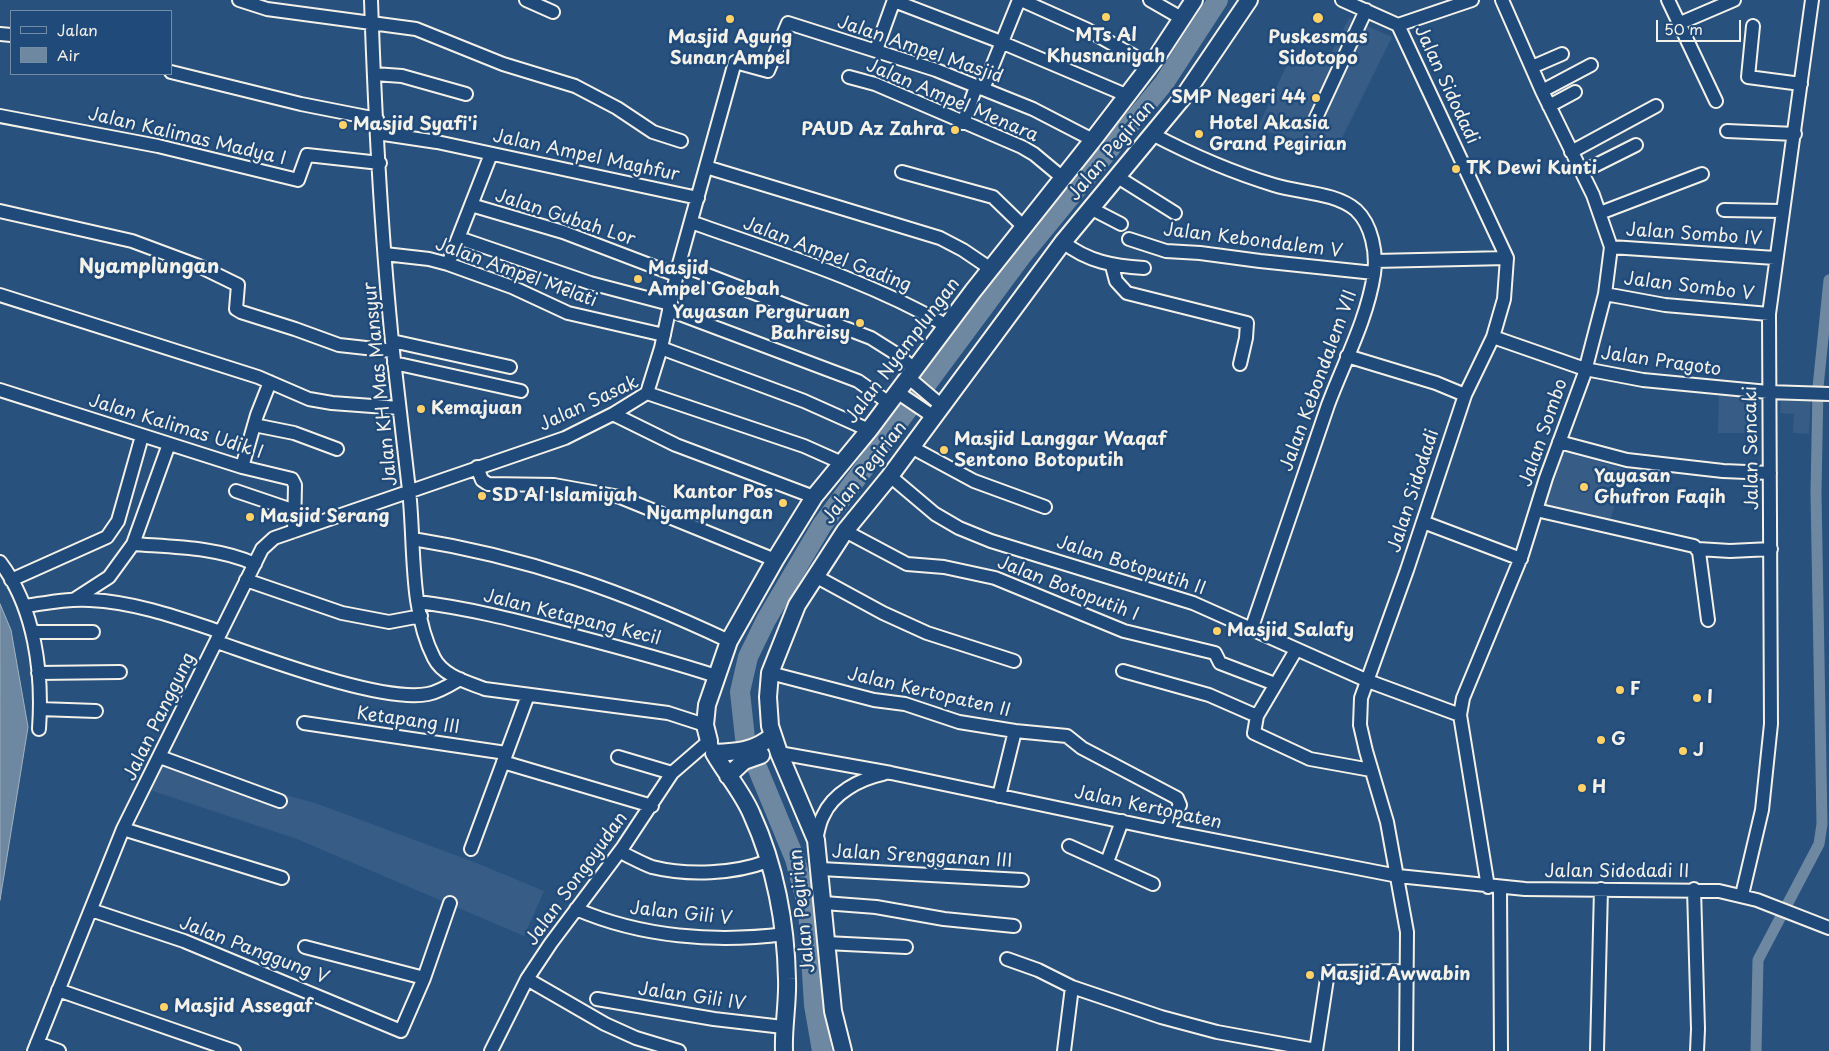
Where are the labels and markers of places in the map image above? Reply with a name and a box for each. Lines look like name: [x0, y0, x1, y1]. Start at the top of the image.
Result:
marker: MTs Al Khusnaniyah: [1100, 11, 1112, 23]
marker: Puskesmas Sidotopo: [1311, 11, 1325, 25]
marker: Masjid Agung Sunan Ampel: [724, 13, 736, 25]
place label: MTs Al Khusnaniyah: [1047, 25, 1165, 68]
place label: Masjid Agung Sunan Ampel: [668, 27, 792, 70]
place label: Puskesmas Sidotopo: [1268, 27, 1368, 70]
place label: SMP Negeri 44: [1171, 87, 1306, 109]
marker: SMP Negeri 44: [1310, 92, 1322, 104]
place label: Hotel Akasia Grand Pegirian: [1209, 113, 1347, 156]
place label: Masjid Syafi'i: [353, 114, 478, 136]
marker: Masjid Syafi'i: [337, 119, 349, 131]
place label: PAUD Az Zahra: [801, 119, 945, 141]
marker: PAUD Az Zahra: [949, 124, 961, 136]
marker: Hotel Akasia Grand Pegirian: [1193, 128, 1205, 140]
place label: TK Dewi Kunti: [1466, 158, 1597, 180]
marker: TK Dewi Kunti: [1450, 163, 1462, 175]
place label: Masjid Ampel Goebah: [648, 258, 780, 300]
marker: Masjid Ampel Goebah: [632, 273, 644, 285]
place label: Yayasan Perguruan Bahreisy: [673, 302, 850, 344]
marker: Yayasan Perguruan Bahreisy: [854, 317, 866, 329]
place label: Kemajuan: [431, 398, 522, 420]
marker: Kemajuan: [415, 403, 427, 415]
place label: Masjid Langgar Waqaf Sentono Botoputih: [954, 429, 1167, 472]
marker: Masjid Langgar Waqaf Sentono Botoputih: [938, 444, 950, 456]
place label: Yayasan Ghufron Faqih: [1594, 466, 1726, 508]
marker: Yayasan Ghufron Faqih: [1578, 481, 1590, 493]
place label: Kantor Pos Nyamplungan: [646, 482, 773, 524]
place label: SD Al Islamiyah: [492, 485, 638, 507]
marker: SD Al Islamiyah: [476, 490, 488, 502]
marker: Kantor Pos Nyamplungan: [777, 497, 789, 509]
place label: Masjid Serang: [260, 506, 390, 528]
marker: Masjid Serang: [244, 511, 256, 523]
place label: Masjid Salafy: [1227, 620, 1354, 642]
marker: Masjid Salafy: [1211, 625, 1223, 637]
place label: F: [1630, 679, 1641, 701]
marker: F: [1614, 684, 1626, 696]
place label: I: [1707, 687, 1713, 709]
marker: I: [1691, 692, 1703, 704]
place label: G: [1611, 729, 1626, 751]
marker: G: [1595, 734, 1607, 746]
place label: J: [1693, 740, 1704, 762]
marker: J: [1677, 745, 1689, 757]
place label: H: [1592, 777, 1606, 799]
marker: H: [1576, 782, 1588, 794]
place label: Masjid Awwabin: [1320, 964, 1470, 986]
marker: Masjid Awwabin: [1304, 969, 1316, 981]
place label: Masjid Assegaf: [174, 996, 313, 1018]
marker: Masjid Assegaf: [158, 1001, 170, 1013]

